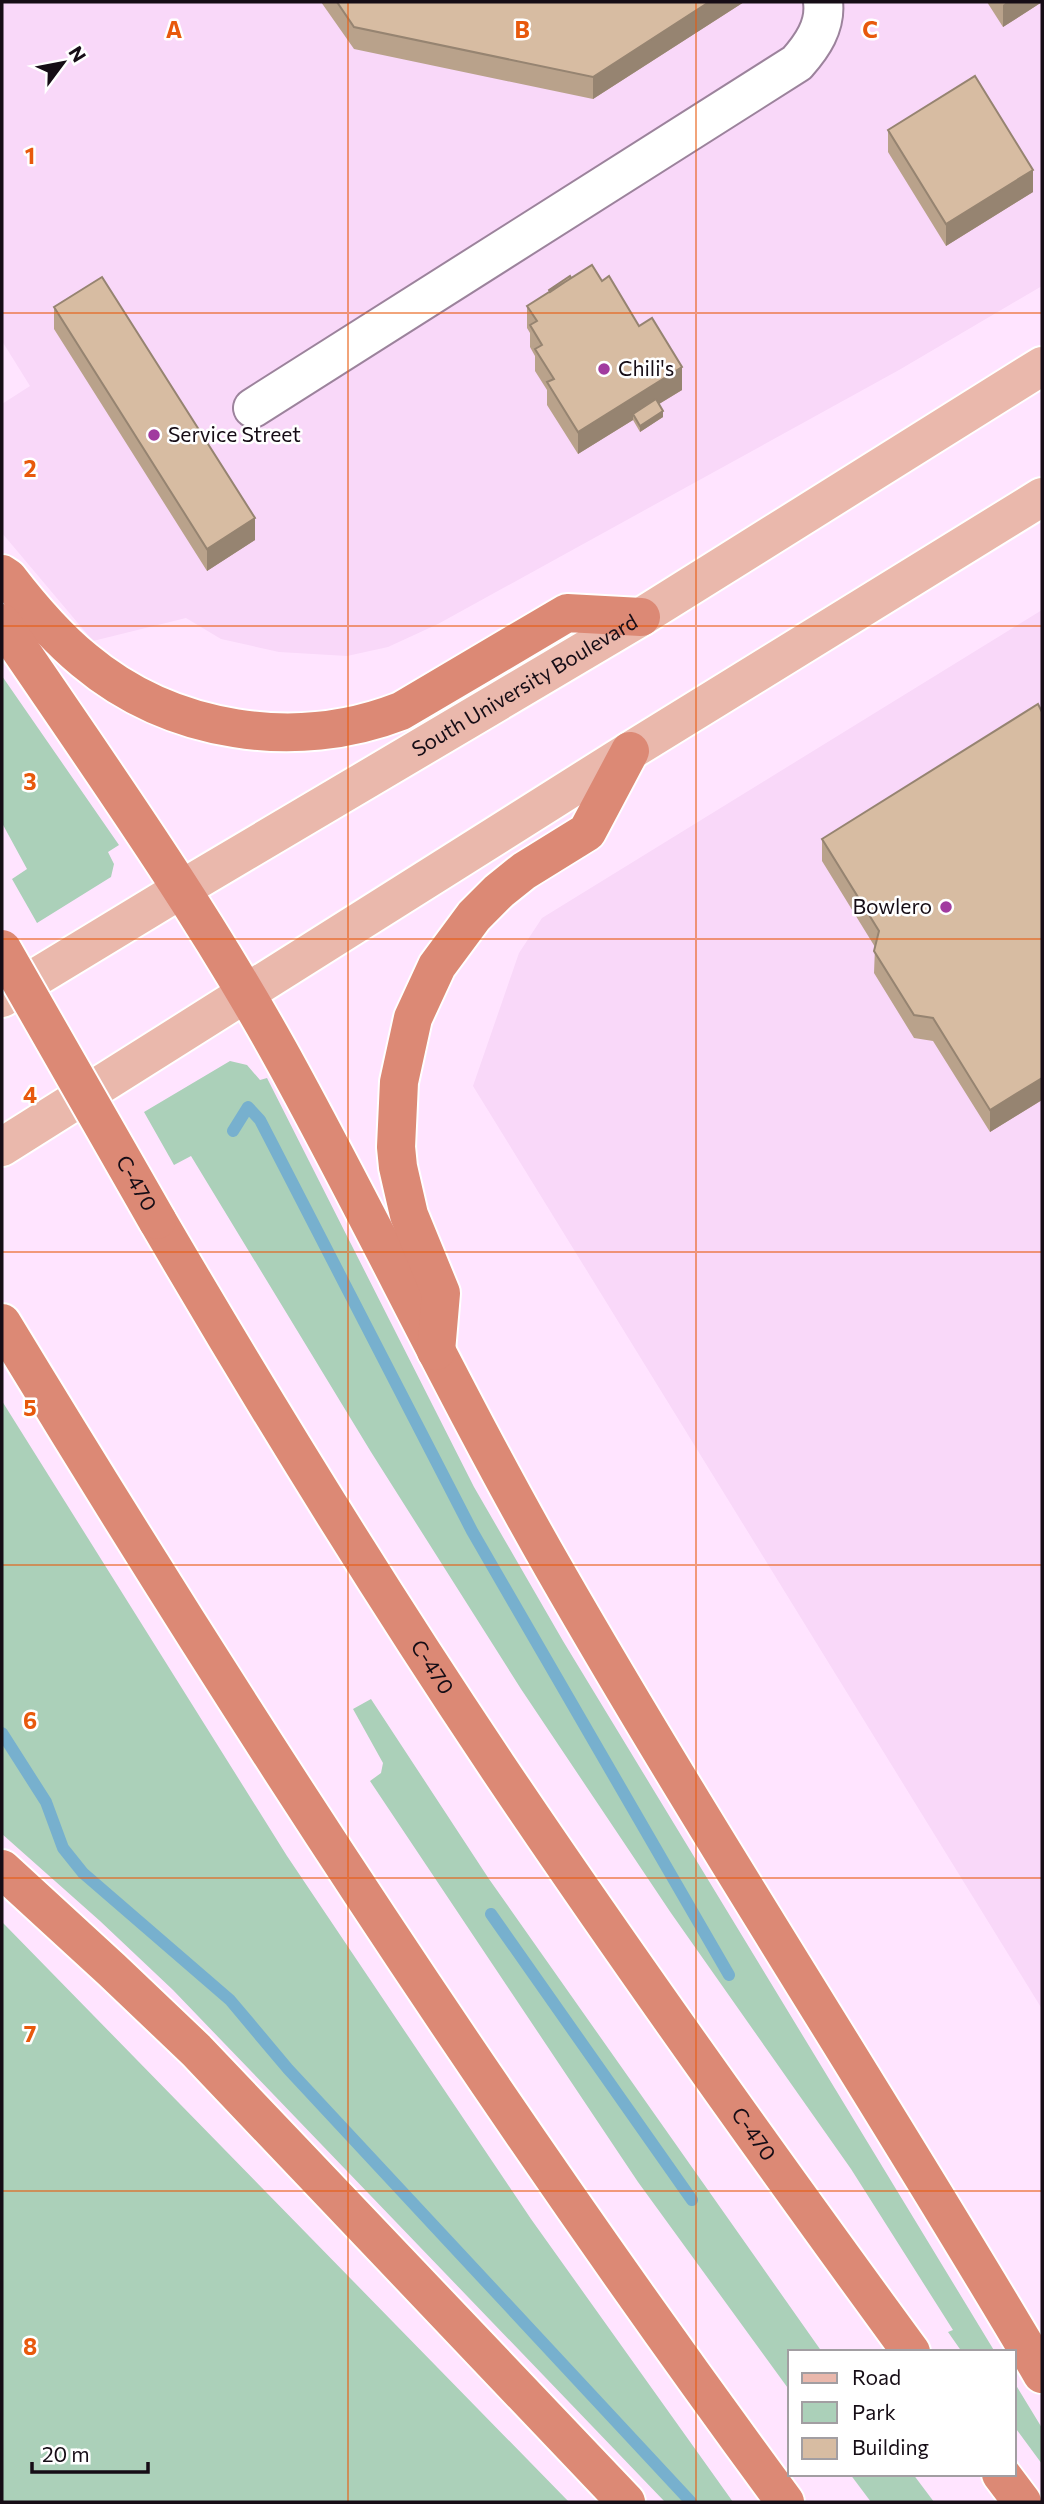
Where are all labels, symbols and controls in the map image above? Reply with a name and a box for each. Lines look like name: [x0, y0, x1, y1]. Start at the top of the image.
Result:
text: A: [166, 15, 183, 43]
text: B: [514, 15, 530, 43]
text: C: [862, 15, 878, 43]
north arrow: [28, 28, 98, 98]
text: N: [64, 42, 91, 66]
text: 1: [25, 141, 35, 169]
place label: Chili's: [618, 355, 674, 380]
marker: Chili's: [596, 361, 612, 377]
place label: Service Street: [168, 421, 301, 446]
marker: Service Street: [146, 427, 162, 443]
text: 2: [23, 454, 37, 482]
street label: South University Boulevard: [407, 608, 641, 761]
text: 3: [23, 767, 37, 795]
place label: Bowlero: [852, 893, 932, 918]
marker: Bowlero: [938, 899, 954, 915]
text: 4: [23, 1080, 37, 1108]
street label: C-470: [112, 1150, 163, 1215]
text: 5: [23, 1393, 37, 1421]
street label: C-470: [406, 1635, 460, 1698]
text: 6: [23, 1706, 37, 1734]
text: 7: [24, 2019, 36, 2047]
street label: C-470: [727, 2102, 782, 2165]
text: 8: [23, 2332, 37, 2360]
legend: [788, 2350, 1016, 2476]
text: Road: [852, 2364, 901, 2389]
text: Park: [852, 2399, 896, 2424]
scale bar: [32, 2430, 147, 2474]
text: Building: [852, 2434, 929, 2459]
text: 20 m: [42, 2441, 90, 2466]

